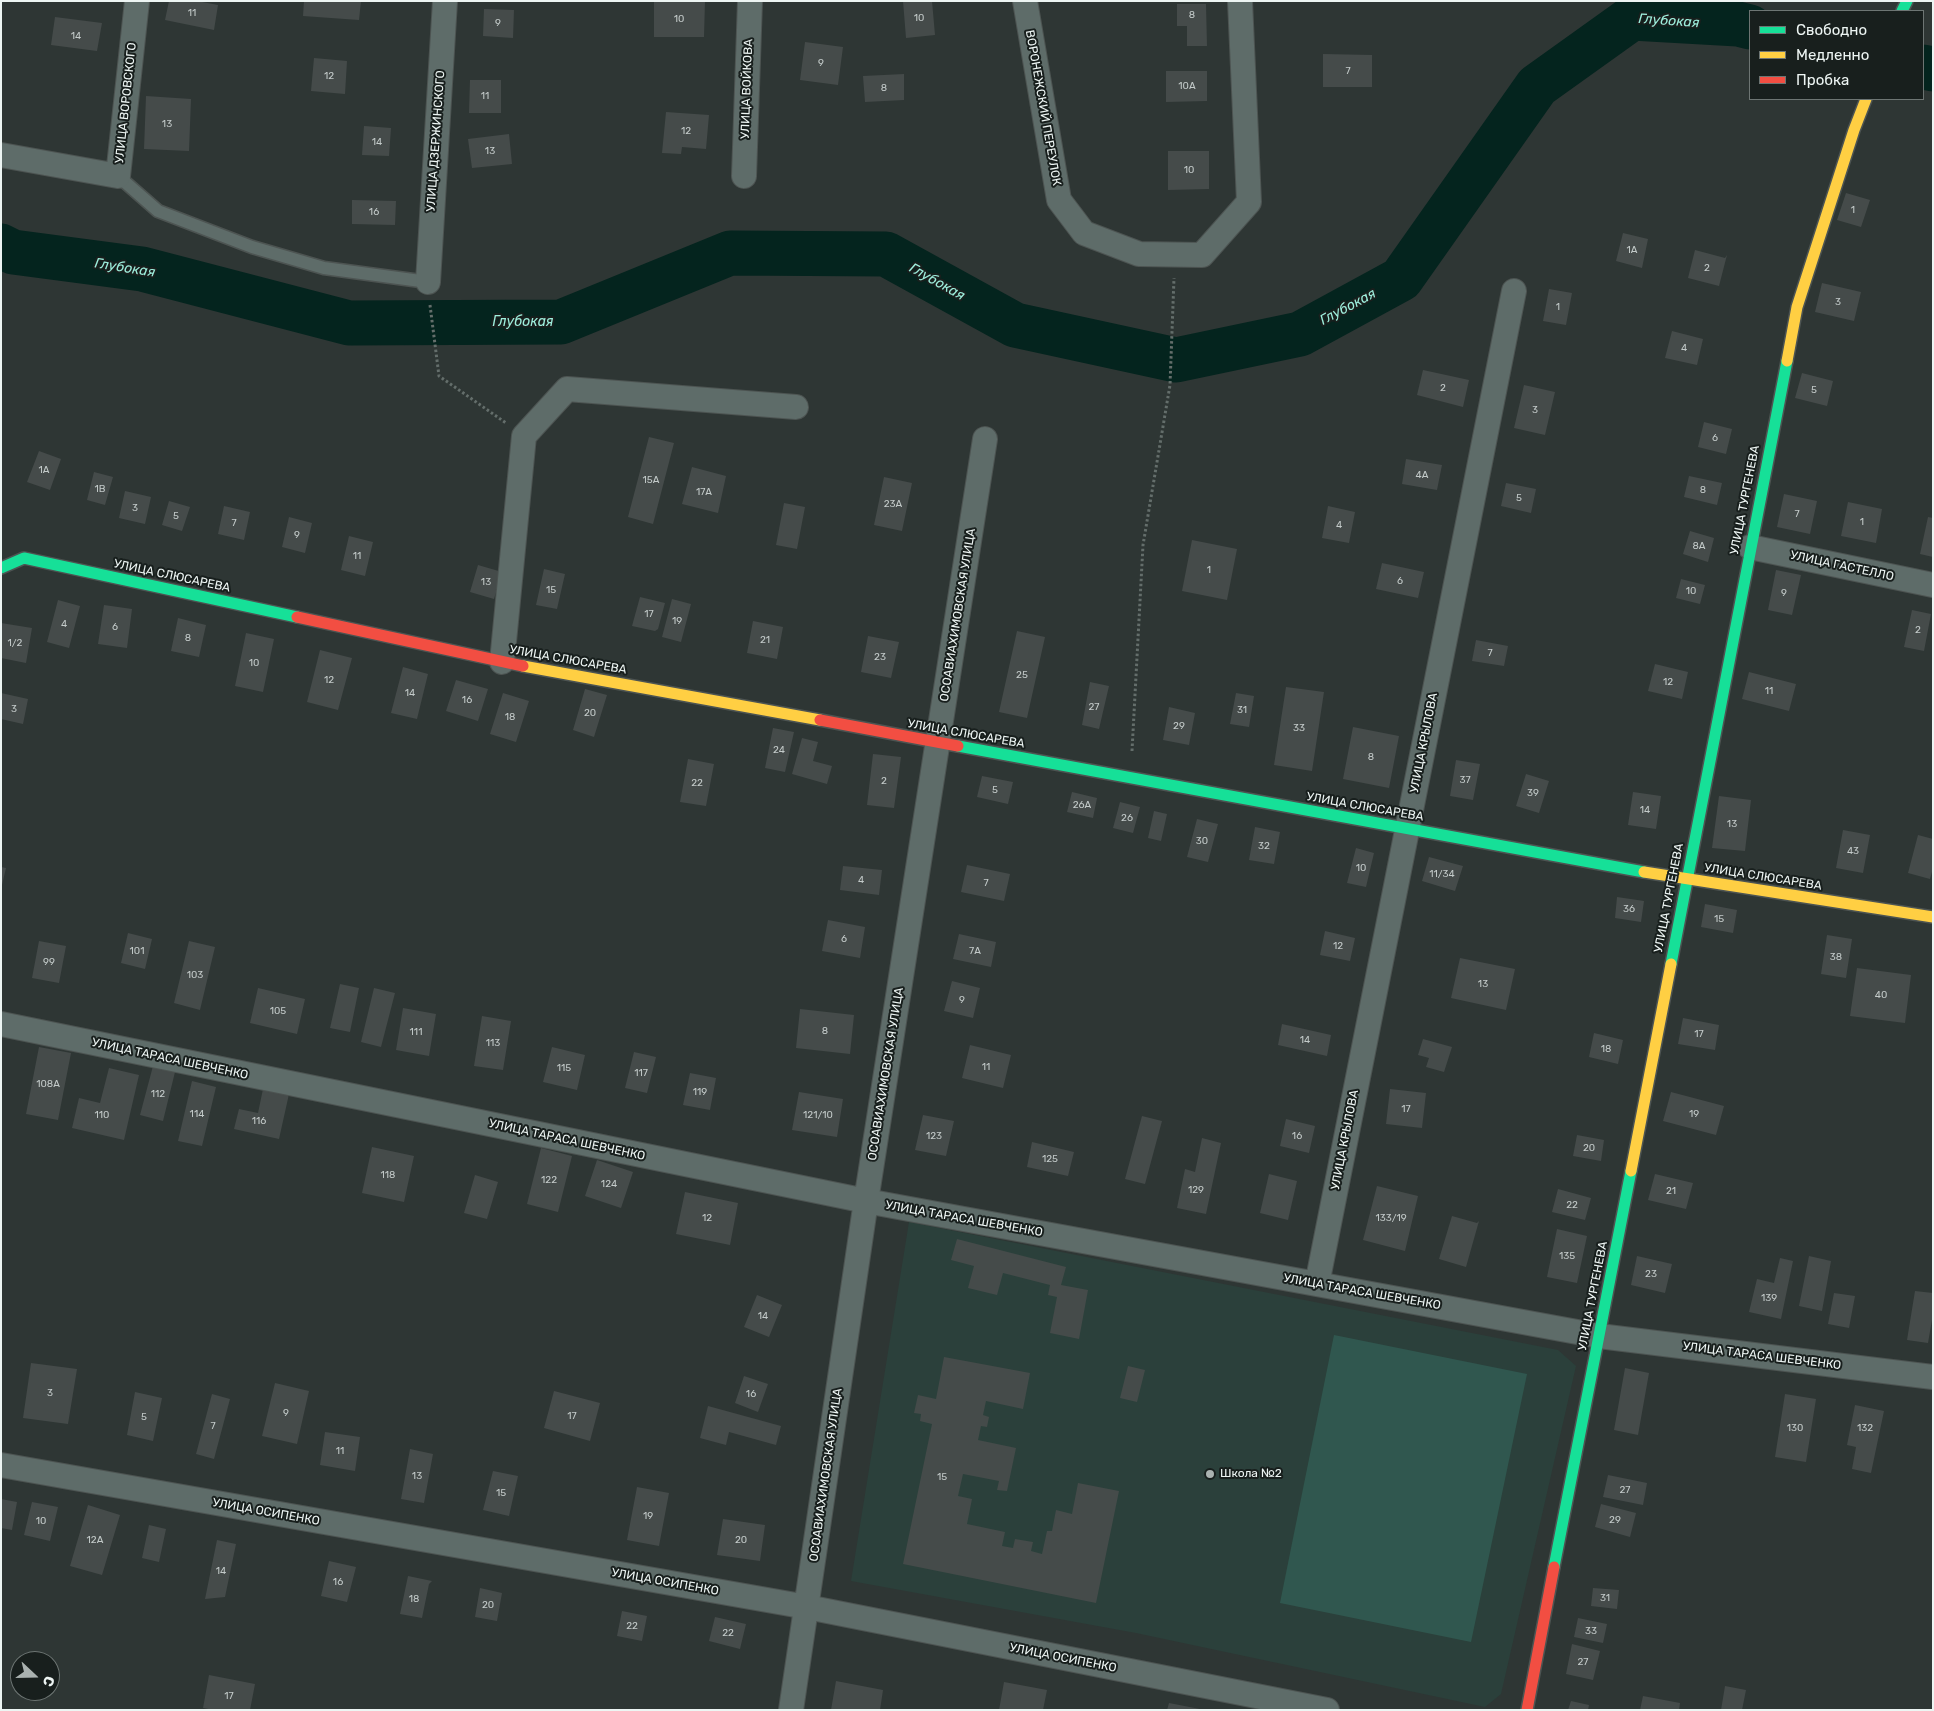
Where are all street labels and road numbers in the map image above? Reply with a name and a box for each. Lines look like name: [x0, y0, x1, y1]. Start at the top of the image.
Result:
street label: ВОРОНЕЖСКИЙ ПЕРЕУЛОК: [1022, 29, 1064, 187]
street label: УЛИЦА ВОЙКОВА: [738, 39, 756, 139]
street label: УЛИЦА ВОРОВСКОГО: [112, 42, 140, 164]
street label: УЛИЦА ДЗЕРЖИНСКОГО: [424, 70, 448, 212]
street label: УЛИЦА ТУРГЕНЕВА: [1727, 444, 1763, 556]
street label: ОСОАВИАХИМОВСКАЯ УЛИЦА: [937, 528, 979, 702]
street label: УЛИЦА ГАСТЕЛЛО: [1789, 548, 1895, 584]
street label: УЛИЦА СЛЮСАРЕВА: [112, 557, 232, 595]
street label: УЛИЦА СЛЮСАРЕВА: [508, 643, 628, 677]
street label: УЛИЦА КРЫЛОВА: [1407, 692, 1441, 794]
street label: УЛИЦА СЛЮСАРЕВА: [906, 717, 1026, 751]
street label: УЛИЦА СЛЮСАРЕВА: [1305, 790, 1425, 824]
street label: УЛИЦА ТУРГЕНЕВА: [1651, 842, 1687, 954]
street label: УЛИЦА СЛЮСАРЕВА: [1703, 861, 1823, 893]
street label: ОСОАВИАХИМОВСКАЯ УЛИЦА: [865, 987, 907, 1161]
street label: УЛИЦА ТАРАСА ШЕВЧЕНКО: [91, 1035, 249, 1083]
street label: УЛИЦА КРЫЛОВА: [1328, 1089, 1362, 1191]
street label: УЛИЦА ТАРАСА ШЕВЧЕНКО: [488, 1116, 646, 1164]
street label: УЛИЦА ТАРАСА ШЕВЧЕНКО: [884, 1198, 1044, 1240]
street label: УЛИЦА ТУРГЕНЕВА: [1575, 1240, 1611, 1352]
street label: УЛИЦА ТАРАСА ШЕВЧЕНКО: [1282, 1271, 1442, 1313]
street label: УЛИЦА ТАРАСА ШЕВЧЕНКО: [1682, 1339, 1842, 1373]
street label: ОСОАВИАХИМОВСКАЯ УЛИЦА: [807, 1387, 845, 1563]
street label: УЛИЦА ОСИПЕНКО: [211, 1495, 321, 1529]
street label: УЛИЦА ОСИПЕНКО: [610, 1565, 720, 1599]
street label: УЛИЦА ОСИПЕНКО: [1008, 1641, 1118, 1675]

